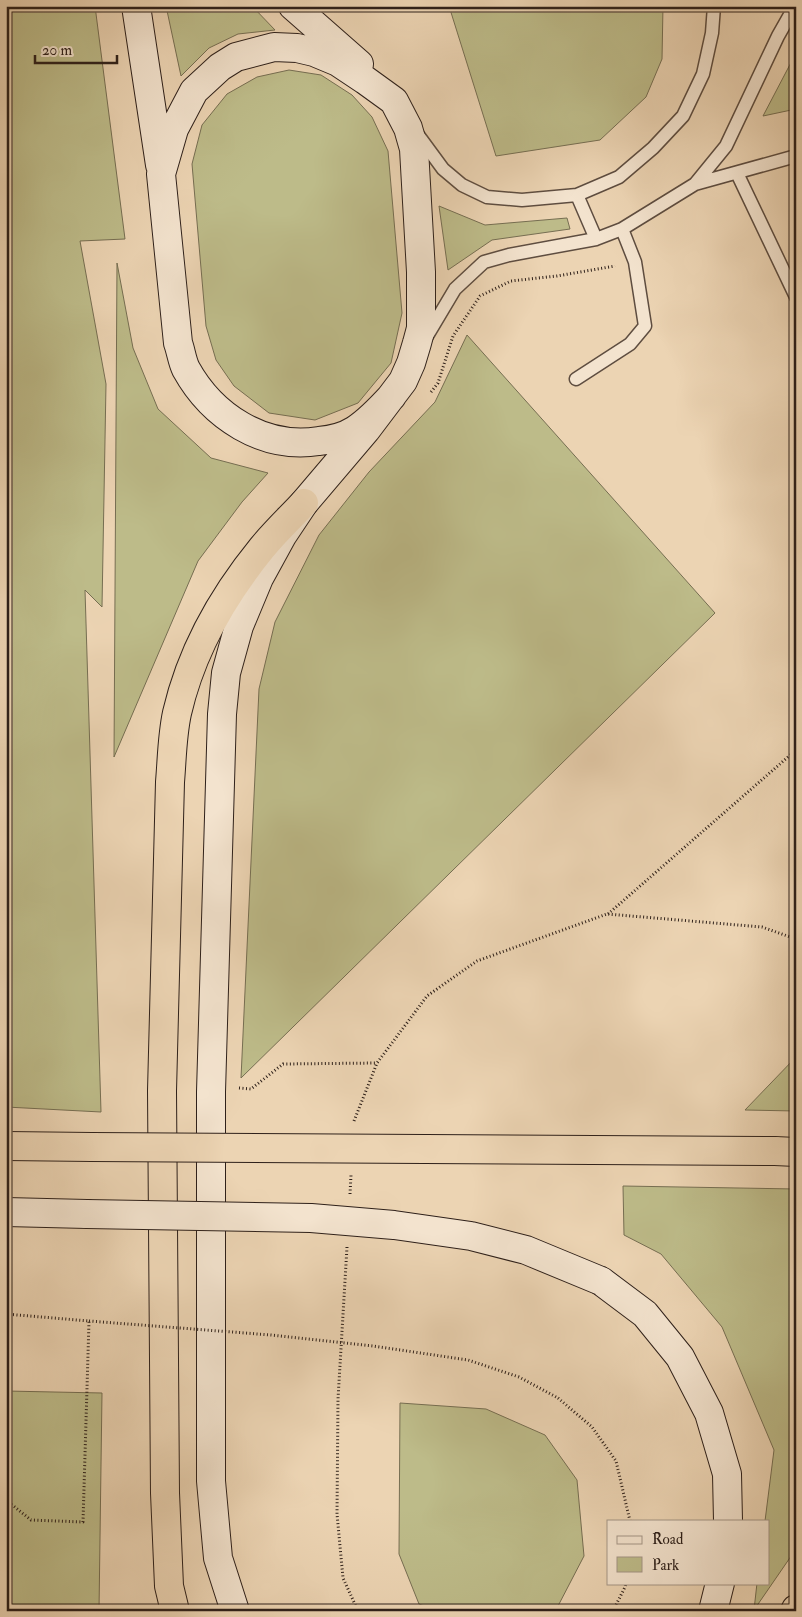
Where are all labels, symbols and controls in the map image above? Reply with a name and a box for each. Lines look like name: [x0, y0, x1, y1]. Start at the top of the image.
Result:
scale bar: [35, 32, 118, 64]
text: 20 m: [42, 41, 72, 60]
legend: [607, 1520, 770, 1584]
text: Road: [652, 1530, 684, 1549]
text: Park: [652, 1556, 679, 1575]

